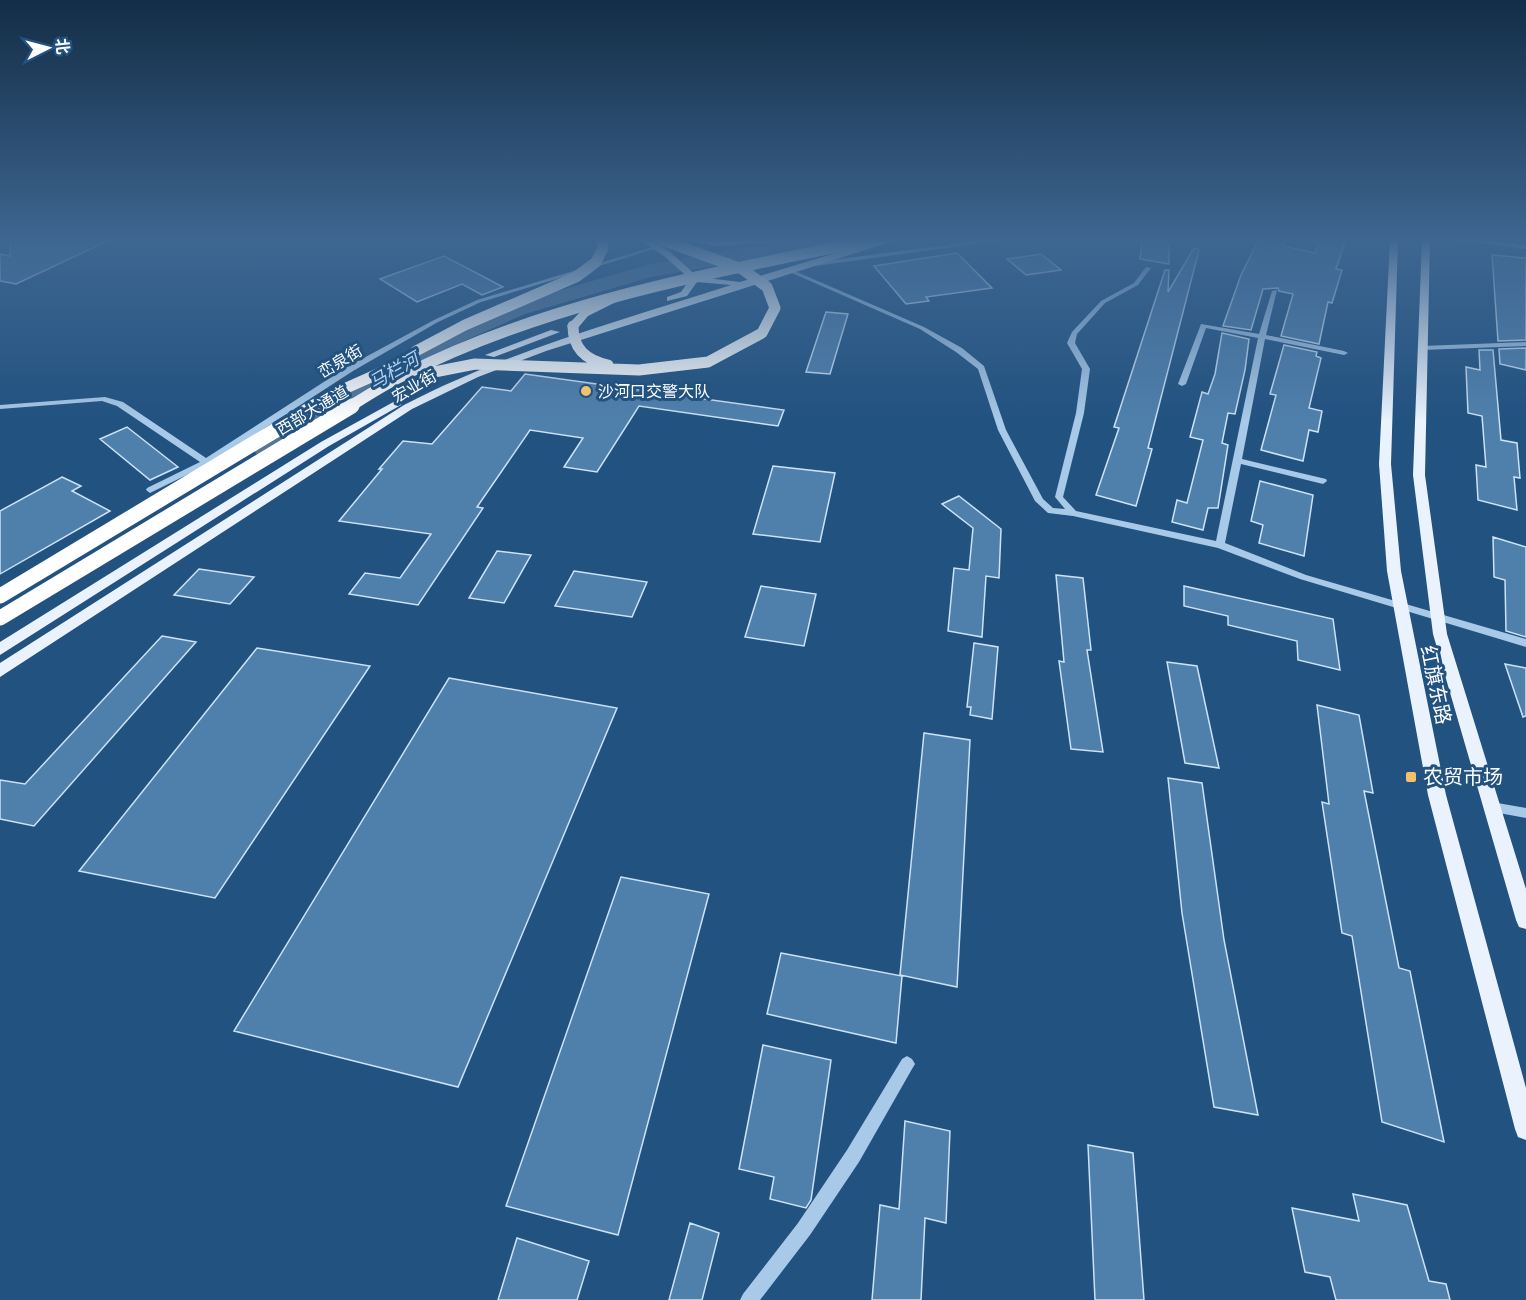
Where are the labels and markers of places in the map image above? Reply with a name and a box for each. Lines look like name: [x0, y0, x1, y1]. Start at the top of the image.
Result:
place label: 沙河口交警大队: [598, 381, 710, 402]
marker: 沙河口交警大队: [579, 384, 593, 398]
place label: 农贸市场: [1423, 764, 1503, 790]
marker: 农贸市场: [1404, 770, 1418, 784]

